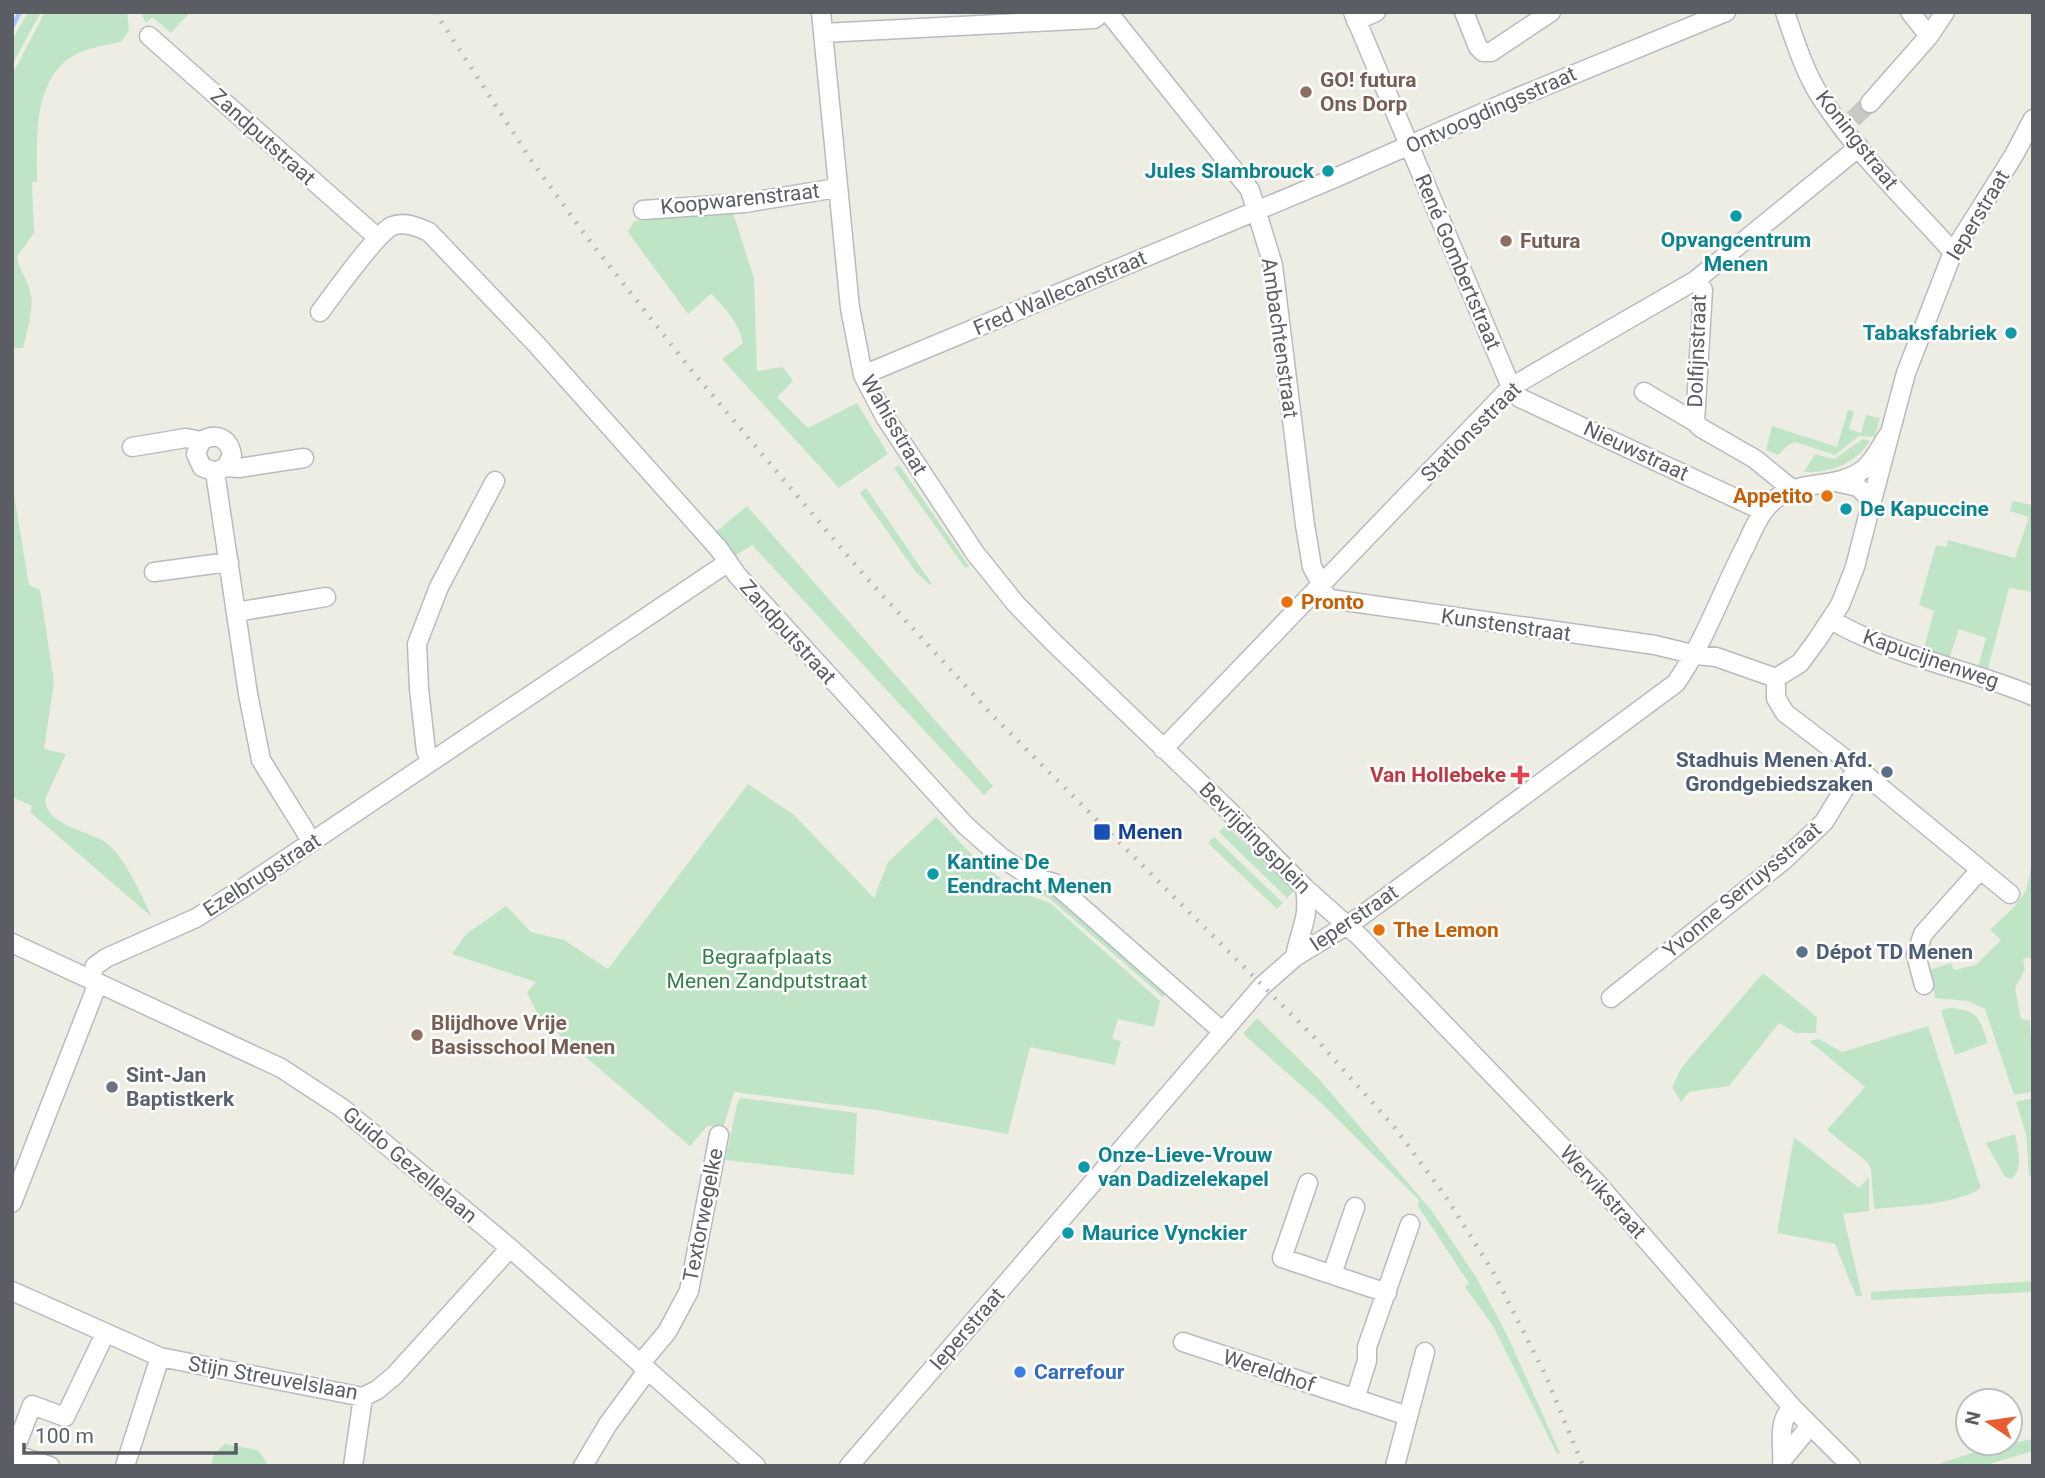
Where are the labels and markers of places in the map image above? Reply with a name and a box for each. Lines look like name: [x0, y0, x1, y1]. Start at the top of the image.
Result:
place label: GO! futura Ons Dorp: [1320, 68, 1416, 116]
marker: GO! futura Ons Dorp: [1298, 84, 1314, 100]
place label: Jules Slambrouck: [1145, 159, 1315, 183]
marker: Jules Slambrouck: [1320, 163, 1336, 179]
marker: Opvangcentrum Menen: [1728, 208, 1744, 224]
place label: Opvangcentrum Menen: [1661, 228, 1811, 276]
place label: Futura: [1520, 229, 1581, 253]
marker: Futura: [1498, 233, 1514, 249]
place label: Tabaksfabriek: [1863, 321, 1998, 345]
marker: Tabaksfabriek: [2003, 325, 2019, 341]
place label: Appetito: [1733, 484, 1813, 508]
marker: Appetito: [1819, 488, 1835, 504]
place label: De Kapuccine: [1860, 497, 1989, 521]
marker: De Kapuccine: [1838, 501, 1854, 517]
place label: Pronto: [1301, 590, 1364, 614]
marker: Pronto: [1279, 594, 1295, 610]
place label: Stadhuis Menen Afd. Grondgebiedszaken: [1676, 748, 1873, 796]
place label: Van Hollebeke: [1370, 763, 1506, 787]
marker: Stadhuis Menen Afd. Grondgebiedszaken: [1879, 764, 1895, 780]
marker: Van Hollebeke: [1512, 767, 1528, 783]
place label: Menen: [1118, 820, 1183, 844]
marker: Menen: [1092, 822, 1112, 842]
place label: Kantine De Eendracht Menen: [947, 850, 1112, 898]
marker: Kantine De Eendracht Menen: [925, 866, 941, 882]
place label: The Lemon: [1393, 918, 1499, 942]
marker: The Lemon: [1371, 922, 1387, 938]
place label: Dépot TD Menen: [1816, 940, 1973, 964]
marker: Dépot TD Menen: [1794, 944, 1810, 960]
place label: Blijdhove Vrije Basisschool Menen: [431, 1011, 615, 1059]
marker: Blijdhove Vrije Basisschool Menen: [409, 1027, 425, 1043]
place label: Sint-Jan Baptistkerk: [126, 1063, 235, 1111]
marker: Sint-Jan Baptistkerk: [104, 1079, 120, 1095]
place label: Onze-Lieve-Vrouw van Dadizelekapel: [1098, 1143, 1273, 1191]
marker: Onze-Lieve-Vrouw van Dadizelekapel: [1076, 1159, 1092, 1175]
place label: Maurice Vynckier: [1082, 1221, 1247, 1245]
marker: Maurice Vynckier: [1060, 1225, 1076, 1241]
place label: Carrefour: [1034, 1360, 1125, 1384]
marker: Carrefour: [1012, 1364, 1028, 1380]

